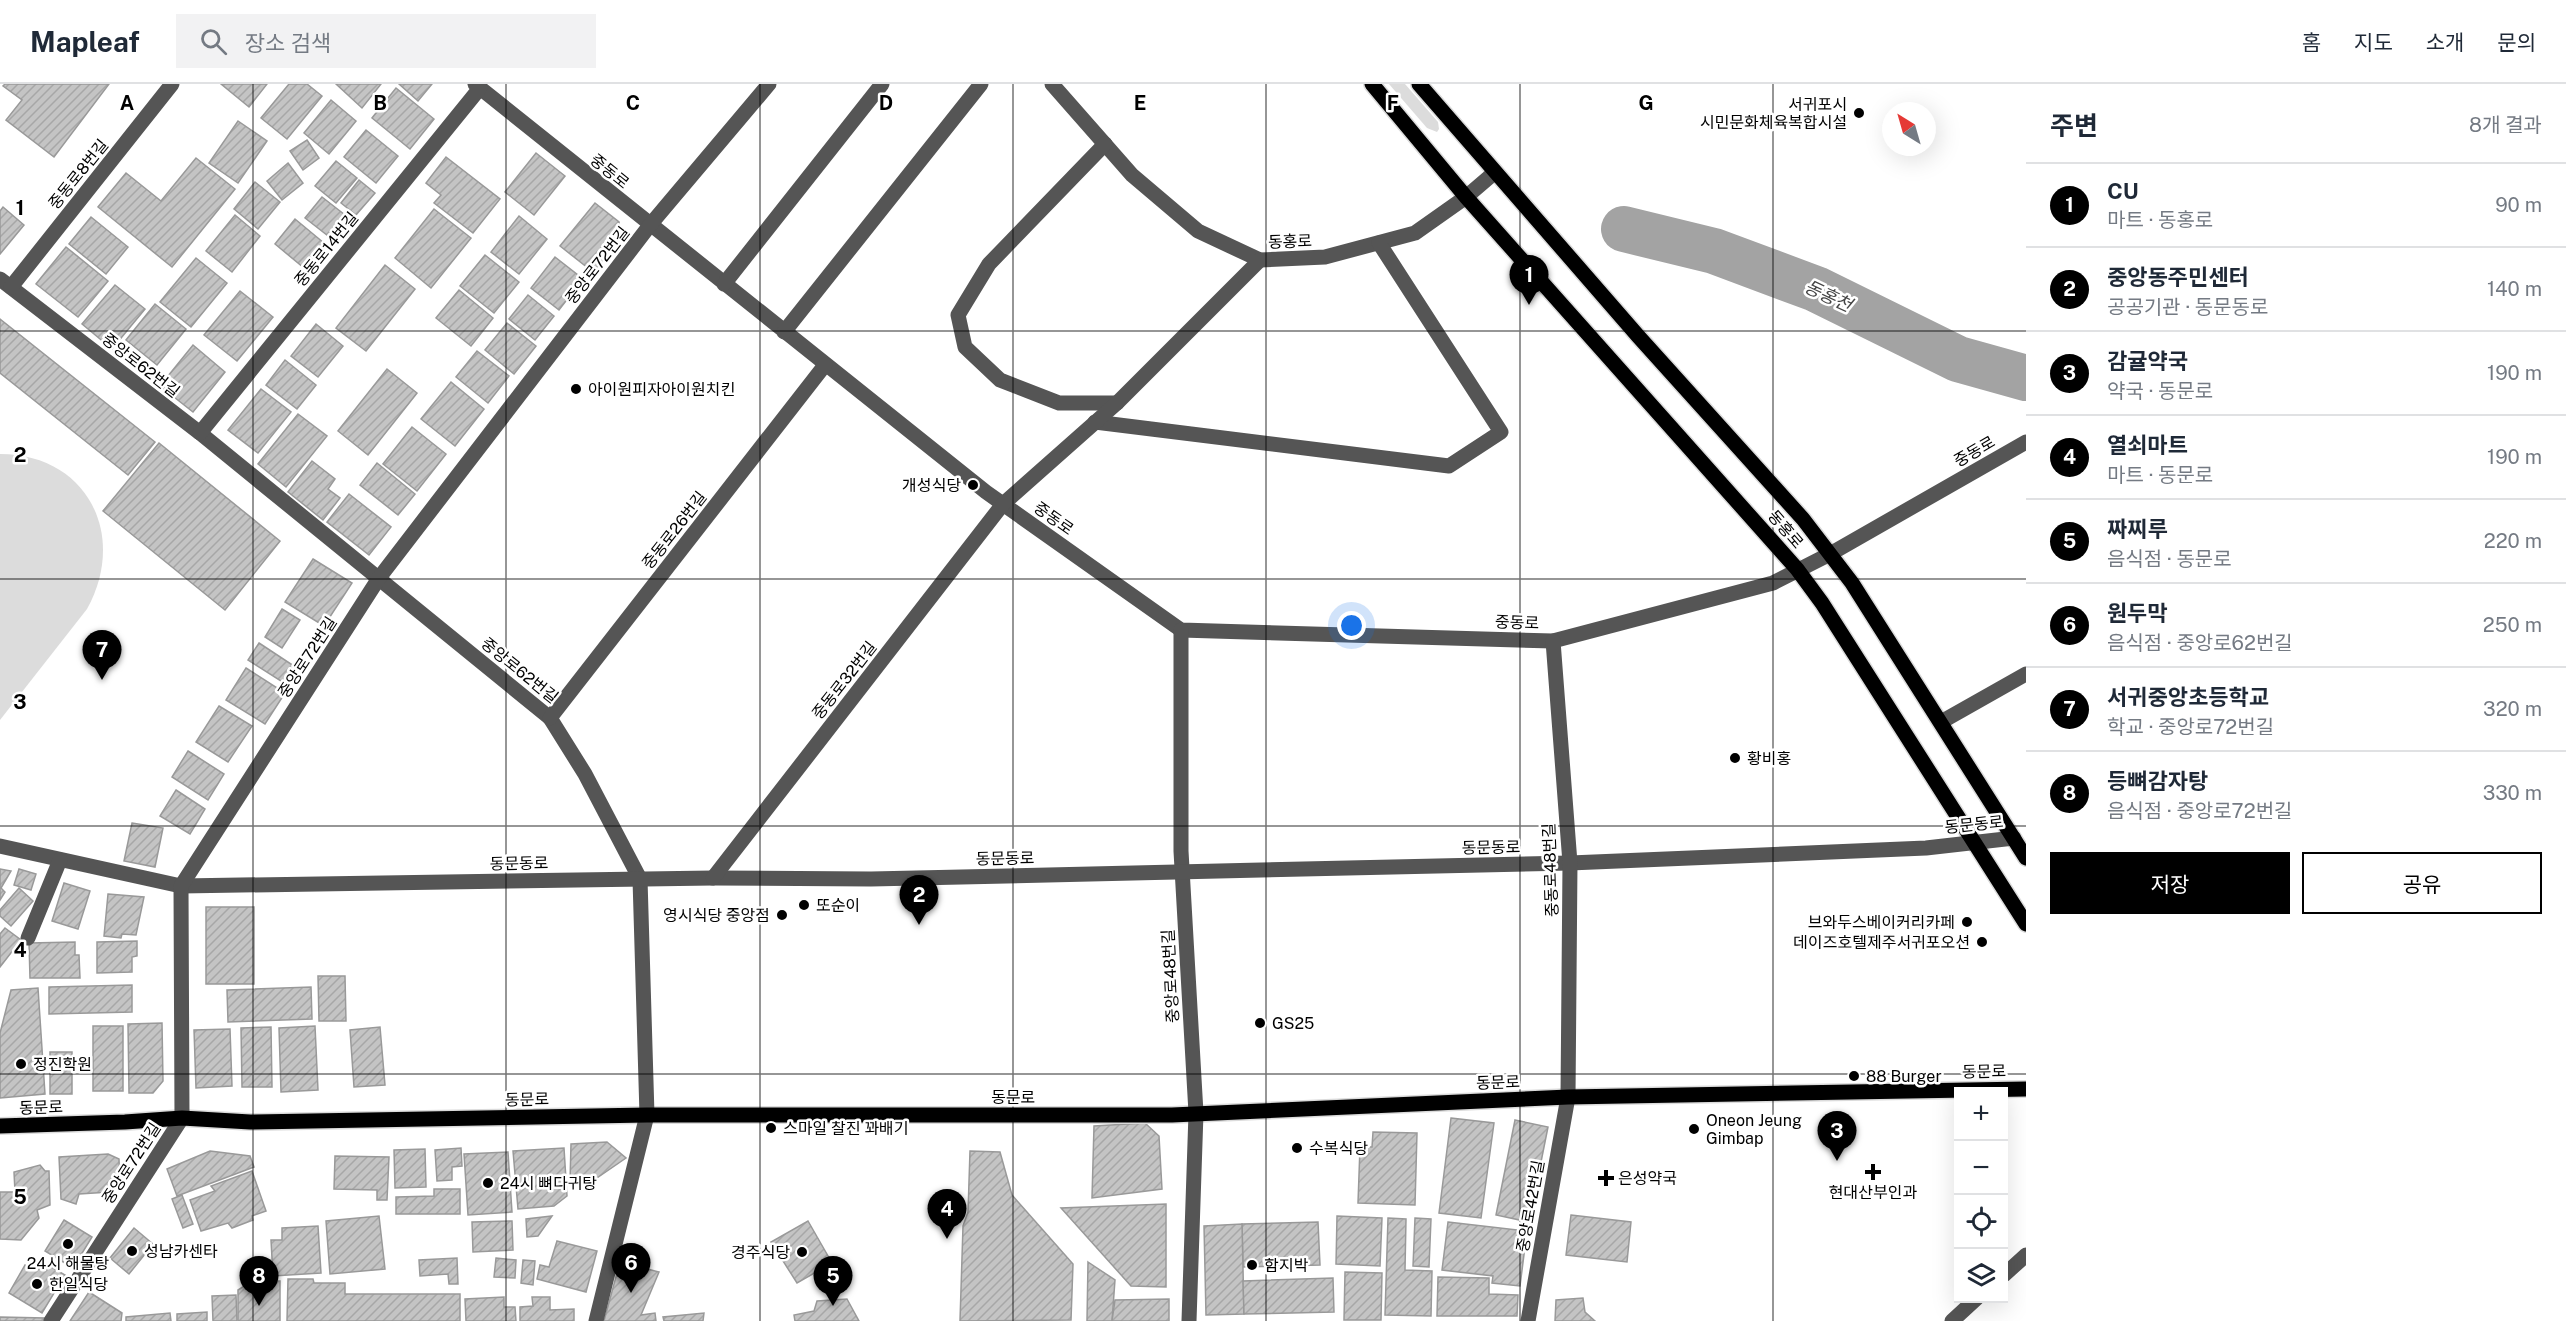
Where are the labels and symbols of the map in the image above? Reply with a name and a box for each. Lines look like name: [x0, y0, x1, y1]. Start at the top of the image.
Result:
text: A: [120, 91, 134, 115]
text: B: [373, 91, 387, 115]
text: C: [626, 91, 640, 115]
text: D: [879, 91, 893, 115]
text: E: [1134, 91, 1146, 115]
text: F: [1387, 91, 1399, 115]
text: G: [1638, 91, 1654, 115]
place label: 서귀포시 시민문화체육복합시설: [1700, 95, 1847, 132]
north arrow: [1882, 102, 1936, 156]
marker: 서귀포시 시민문화체육복합시설: [1852, 106, 1866, 120]
street label: 중동로8번길: [45, 136, 112, 213]
street label: 중동로: [587, 150, 633, 193]
text: 1: [16, 196, 24, 220]
street label: 중동로14번길: [291, 208, 362, 290]
street label: 중앙로72번길: [561, 223, 633, 308]
street label: 동홍로: [1268, 231, 1313, 252]
pin: 1: [1510, 256, 1549, 305]
water label: 동홍천: [1801, 276, 1857, 317]
street label: 중앙로62번길: [98, 329, 183, 402]
place label: 아이원피자아이원치킨: [588, 380, 735, 399]
marker: 아이원피자아이원치킨: [569, 382, 583, 396]
street label: 중동로: [1950, 432, 1998, 471]
text: 2: [14, 443, 26, 467]
place label: 개성식당: [902, 476, 961, 495]
marker: 개성식당: [966, 478, 980, 492]
street label: 중동로26번길: [638, 488, 711, 573]
street label: 중동로: [1030, 498, 1077, 539]
street label: 동홍로: [1764, 506, 1807, 552]
your location: [1337, 611, 1366, 640]
street label: 중동로: [1495, 612, 1540, 633]
street label: 중앙로72번길: [274, 613, 341, 701]
pin: 7: [82, 630, 122, 680]
street label: 중앙로62번길: [478, 634, 562, 707]
street label: 중동로32번길: [808, 638, 881, 723]
text: 3: [13, 690, 27, 714]
place label: 황비홍: [1747, 749, 1791, 768]
marker: 황비홍: [1728, 751, 1742, 765]
street label: 동문동로: [1944, 812, 2005, 837]
street label: 중동로48번길: [1539, 823, 1562, 917]
street label: 동문동로: [1461, 837, 1521, 858]
street label: 동문동로: [975, 848, 1035, 869]
street label: 동문동로: [489, 853, 549, 874]
pin: 2: [900, 876, 938, 925]
place label: 또순이: [816, 896, 860, 915]
marker: 또순이: [797, 898, 811, 912]
place label: 영시식당 중앙점: [663, 906, 770, 925]
marker: 영시식당 중앙점: [775, 908, 789, 922]
place label: 브와두스베이커리카페: [1808, 913, 1955, 932]
marker: 브와두스베이커리카페: [1960, 915, 1974, 929]
street label: 중앙로48번길: [1159, 929, 1182, 1023]
place label: 데이즈호텔제주서귀포오션: [1793, 933, 1970, 952]
marker: 데이즈호텔제주서귀포오션: [1975, 935, 1989, 949]
text: 4: [13, 938, 27, 962]
place label: GS25: [1272, 1014, 1314, 1033]
marker: GS25: [1253, 1016, 1267, 1030]
place label: 정진학원: [33, 1055, 92, 1074]
marker: 정진학원: [14, 1057, 28, 1071]
street label: 동문로: [1962, 1062, 2007, 1081]
place label: 88 Burger: [1866, 1067, 1942, 1086]
marker: 88 Burger: [1847, 1069, 1861, 1083]
street label: 동문로: [1476, 1072, 1521, 1093]
street label: 동문로: [991, 1088, 1035, 1107]
street label: 동문로: [505, 1090, 550, 1109]
street label: 동문로: [19, 1097, 64, 1118]
place label: Oneon Jeung Gimbap: [1706, 1111, 1802, 1148]
pin: 3: [1818, 1112, 1856, 1161]
street label: 중앙로72번길: [98, 1119, 165, 1207]
place label: 스마일 찰진 꽈배기: [783, 1119, 909, 1138]
marker: 스마일 찰진 꽈배기: [764, 1121, 778, 1135]
marker: Oneon Jeung Gimbap: [1687, 1122, 1701, 1136]
place label: 수복식당: [1309, 1139, 1368, 1158]
marker: 수복식당: [1290, 1141, 1304, 1155]
street label: 중앙로42번길: [1513, 1159, 1548, 1254]
marker: 현대산부인과: [1864, 1163, 1882, 1181]
place label: 은성약국: [1618, 1169, 1677, 1188]
marker: 은성약국: [1599, 1171, 1613, 1185]
place label: 24시 뼈다귀탕: [500, 1174, 597, 1193]
marker: 24시 뼈다귀탕: [481, 1176, 495, 1190]
place label: 현대산부인과: [1829, 1183, 1917, 1202]
text: 5: [13, 1185, 27, 1209]
pin: 4: [928, 1190, 966, 1239]
marker: 24시 해물탕: [61, 1237, 75, 1251]
place label: 성남카센타: [144, 1242, 218, 1261]
place label: 경주식당: [731, 1243, 790, 1262]
marker: 성남카센타: [125, 1244, 139, 1258]
pin: 6: [612, 1244, 650, 1293]
marker: 경주식당: [795, 1245, 809, 1259]
place label: 24시 해물탕: [27, 1254, 109, 1273]
pin: 8: [240, 1256, 278, 1306]
pin: 5: [814, 1256, 852, 1306]
place label: 함지박: [1264, 1256, 1308, 1275]
marker: 함지박: [1245, 1258, 1259, 1272]
place label: 한일식당: [49, 1275, 108, 1294]
marker: 한일식당: [30, 1277, 44, 1291]

